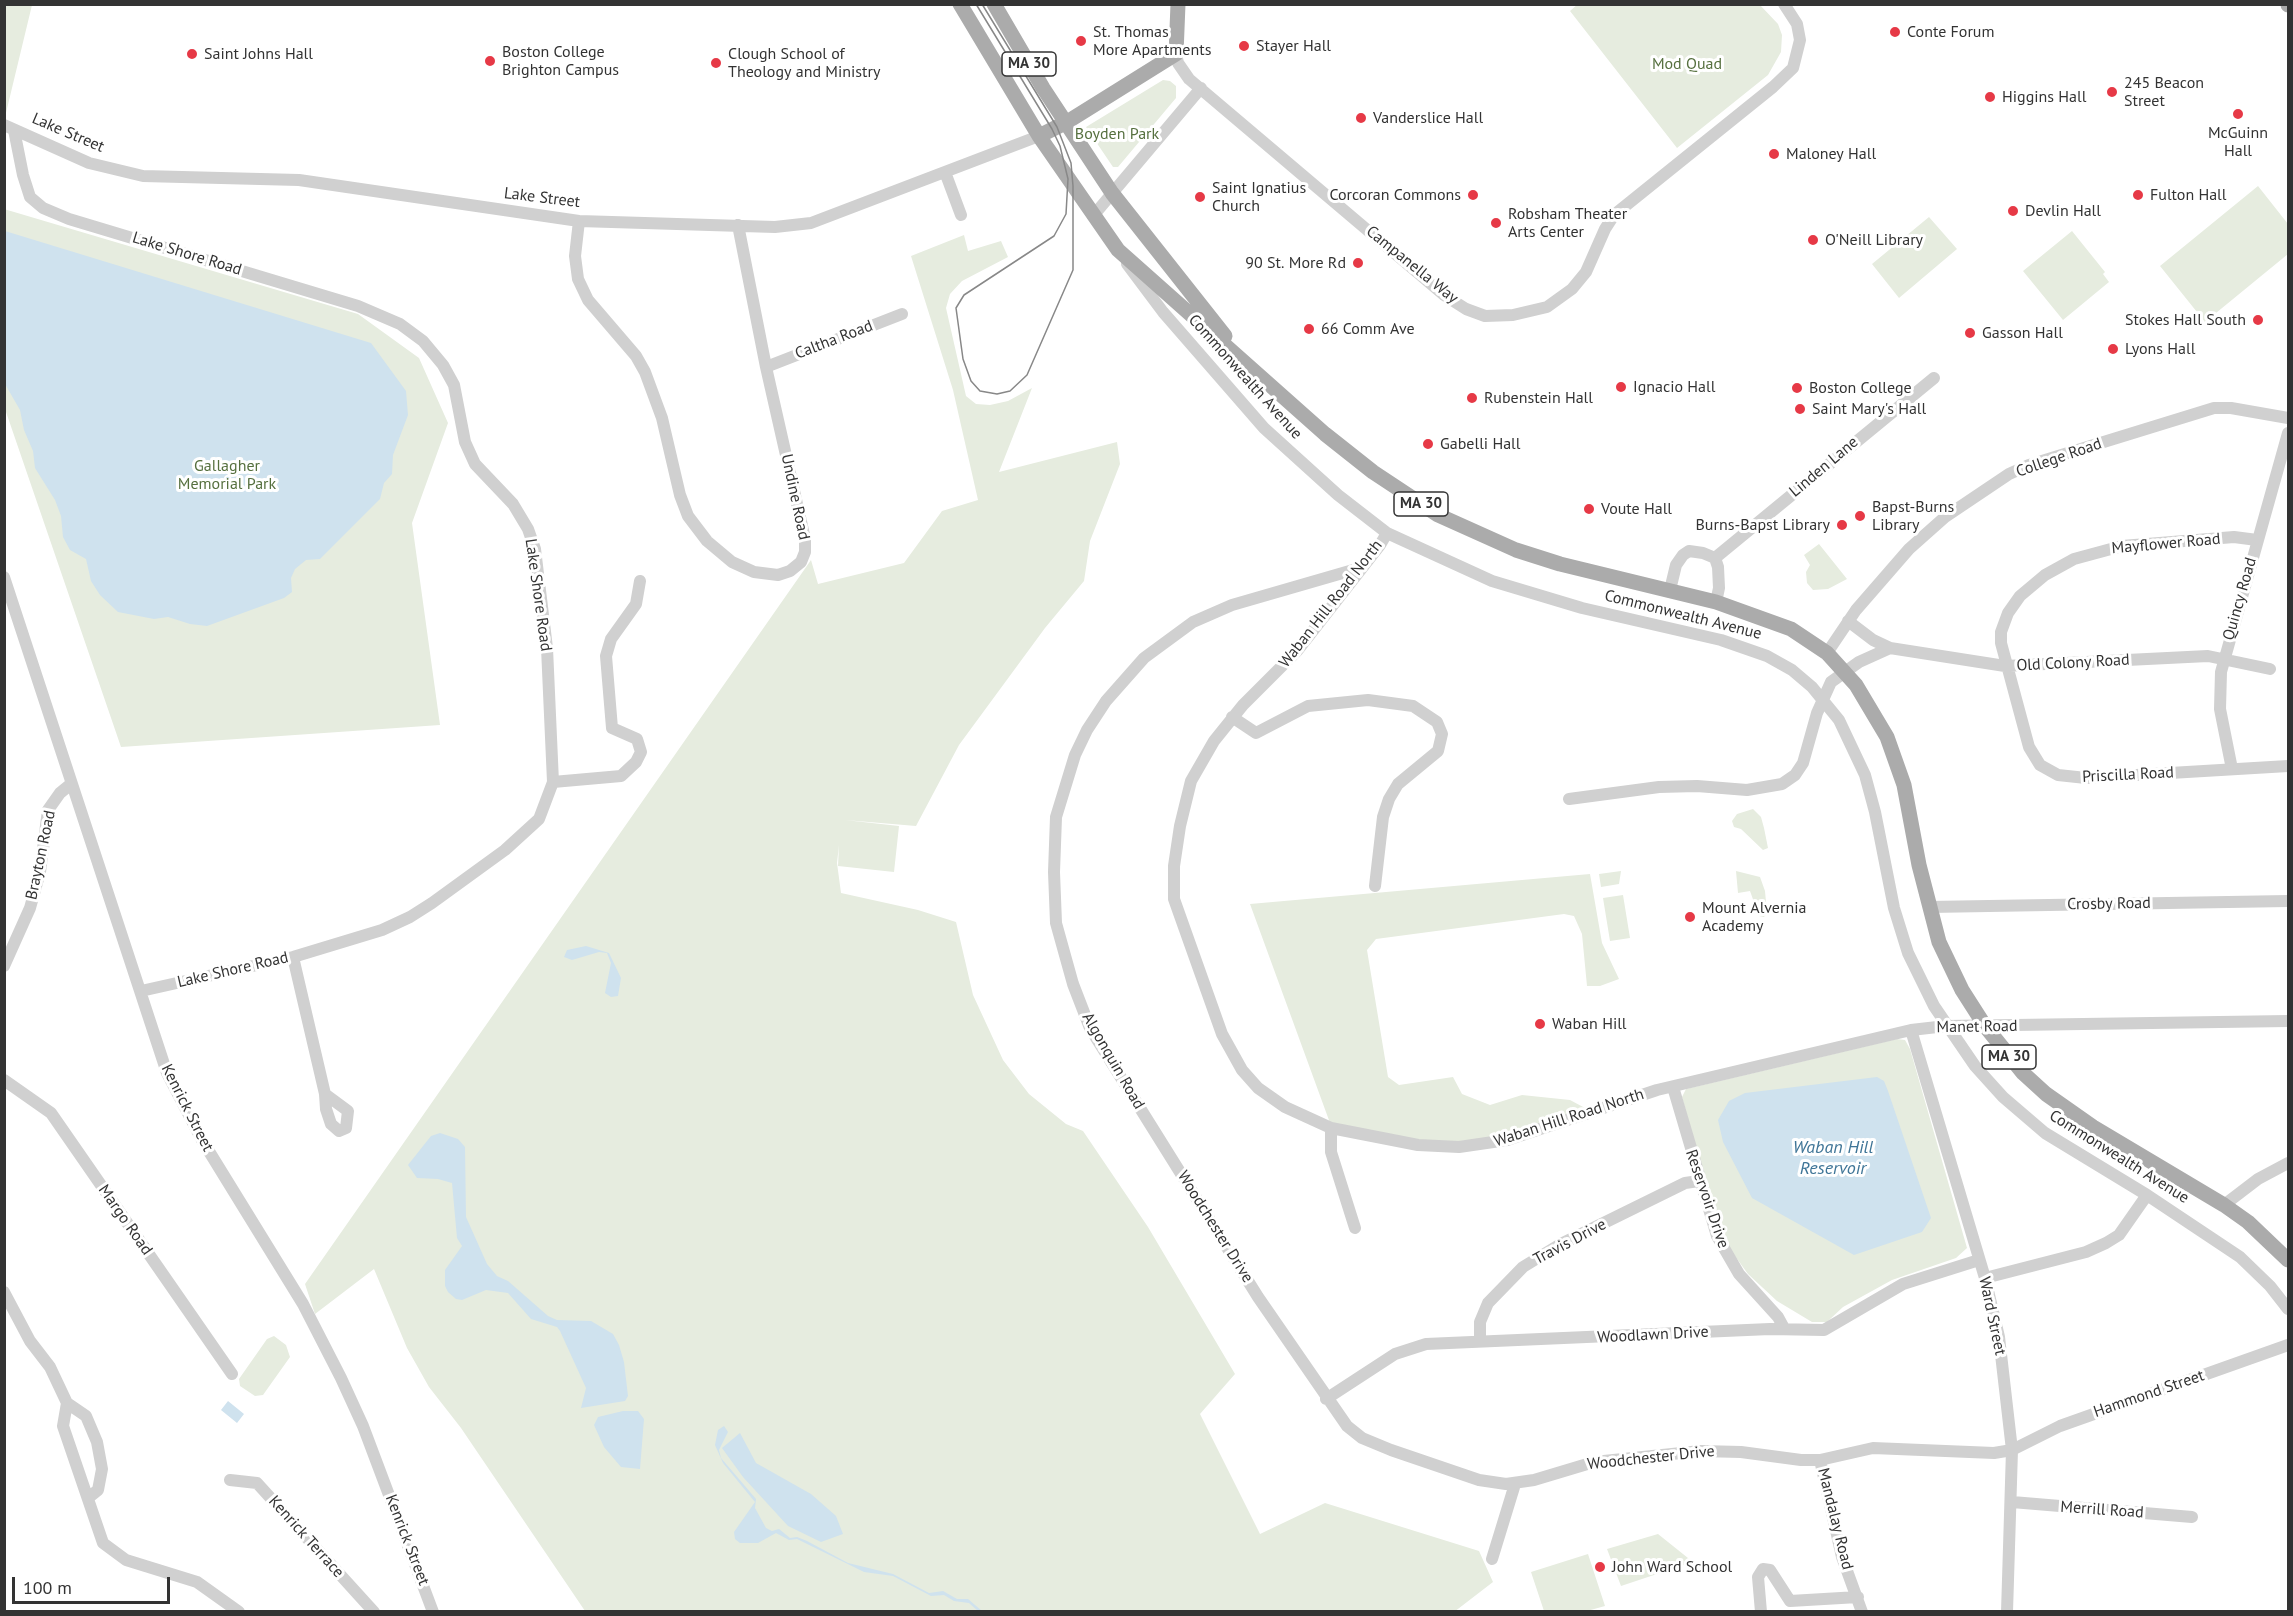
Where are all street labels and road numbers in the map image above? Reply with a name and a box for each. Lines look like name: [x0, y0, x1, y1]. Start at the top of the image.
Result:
road number: MA 30: [1002, 52, 1056, 76]
street label: Lake Street: [29, 109, 107, 157]
street label: Lake Street: [503, 184, 581, 212]
street label: Campanella Way: [1362, 222, 1462, 308]
street label: Lake Shore Road: [130, 228, 244, 280]
street label: Commonwealth Avenue: [1184, 311, 1306, 443]
street label: Caltha Road: [792, 316, 876, 364]
street label: Linden Lane: [1786, 433, 1862, 501]
street label: College Road: [2014, 434, 2104, 482]
street label: Undine Road: [777, 452, 813, 542]
road number: MA 30: [1394, 492, 1448, 516]
street label: Mayflower Road: [2111, 530, 2221, 558]
street label: Waban Hill Road North: [1275, 536, 1387, 672]
street label: Lake Shore Road: [521, 538, 555, 652]
street label: Quincy Road: [2219, 555, 2261, 643]
street label: Commonwealth Avenue: [1602, 586, 1764, 644]
street label: Old Colony Road: [2016, 650, 2130, 676]
street label: Priscilla Road: [2082, 763, 2174, 787]
street label: Brayton Road: [22, 809, 60, 901]
street label: Crosby Road: [2067, 894, 2151, 914]
street label: Lake Shore Road: [176, 948, 290, 992]
street label: Algonquin Road: [1078, 1009, 1148, 1113]
street label: Manet Road: [1936, 1017, 2018, 1037]
road number: MA 30: [1982, 1045, 2036, 1069]
street label: Kenrick Street: [157, 1061, 217, 1155]
street label: Waban Hill Road North: [1492, 1085, 1646, 1151]
street label: Commonwealth Avenue: [2046, 1106, 2192, 1208]
street label: Reservoir Drive: [1681, 1147, 1733, 1251]
street label: Woodchester Drive: [1173, 1168, 1257, 1286]
street label: Margo Road: [94, 1181, 156, 1259]
street label: Travis Drive: [1530, 1215, 1610, 1269]
street label: Ward Street: [1974, 1275, 2010, 1357]
street label: Woodlawn Drive: [1597, 1322, 1709, 1348]
street label: Hammond Street: [2091, 1366, 2207, 1422]
street label: Woodchester Drive: [1586, 1442, 1716, 1474]
street label: Mandalay Road: [1813, 1466, 1857, 1572]
street label: Kenrick Terrace: [264, 1492, 348, 1582]
street label: Kenrick Street: [381, 1492, 433, 1588]
street label: Merrill Road: [2060, 1498, 2144, 1522]

